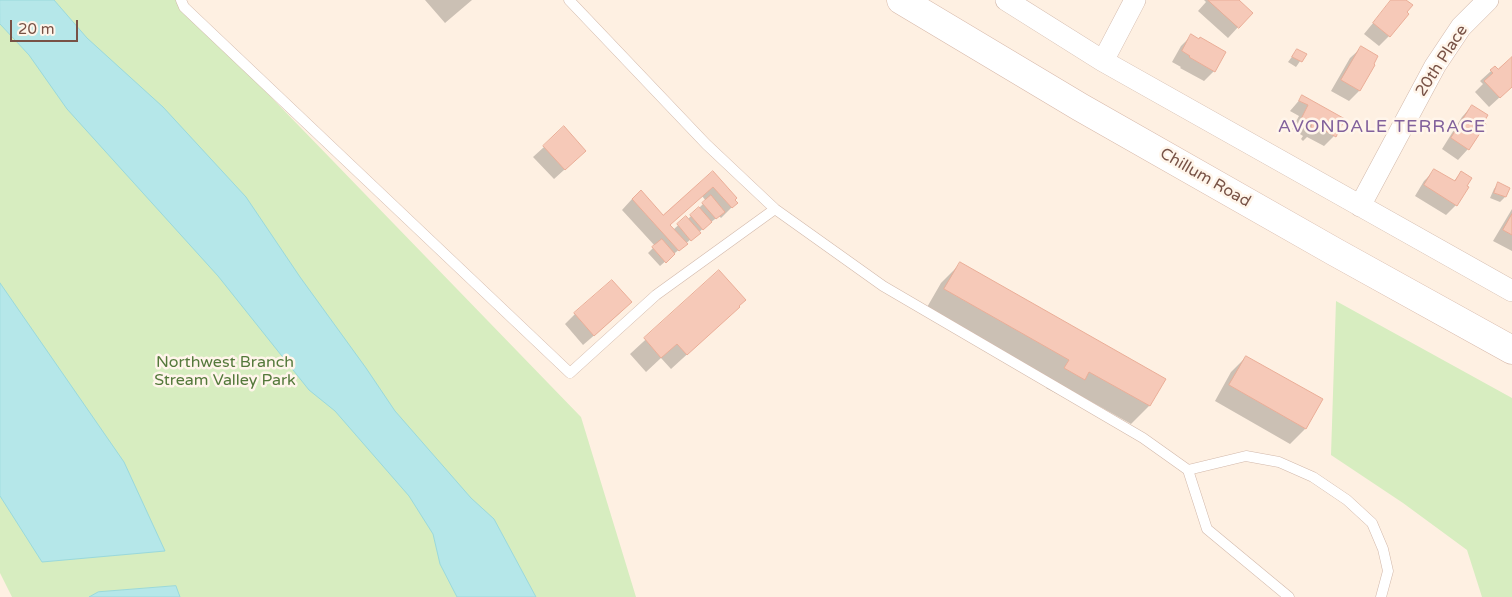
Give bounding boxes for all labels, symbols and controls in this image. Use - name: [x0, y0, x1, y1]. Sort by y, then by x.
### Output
- scale bar: [12, 10, 80, 42]
- text: 20 m: [18, 20, 55, 38]
- street label: 20th Place: [1412, 22, 1472, 100]
- district label: AVONDALE TERRACE: [1276, 116, 1488, 138]
- street label: Chillum Road: [1156, 144, 1254, 212]
- park label: Northwest Branch Stream Valley Park: [154, 353, 296, 391]

